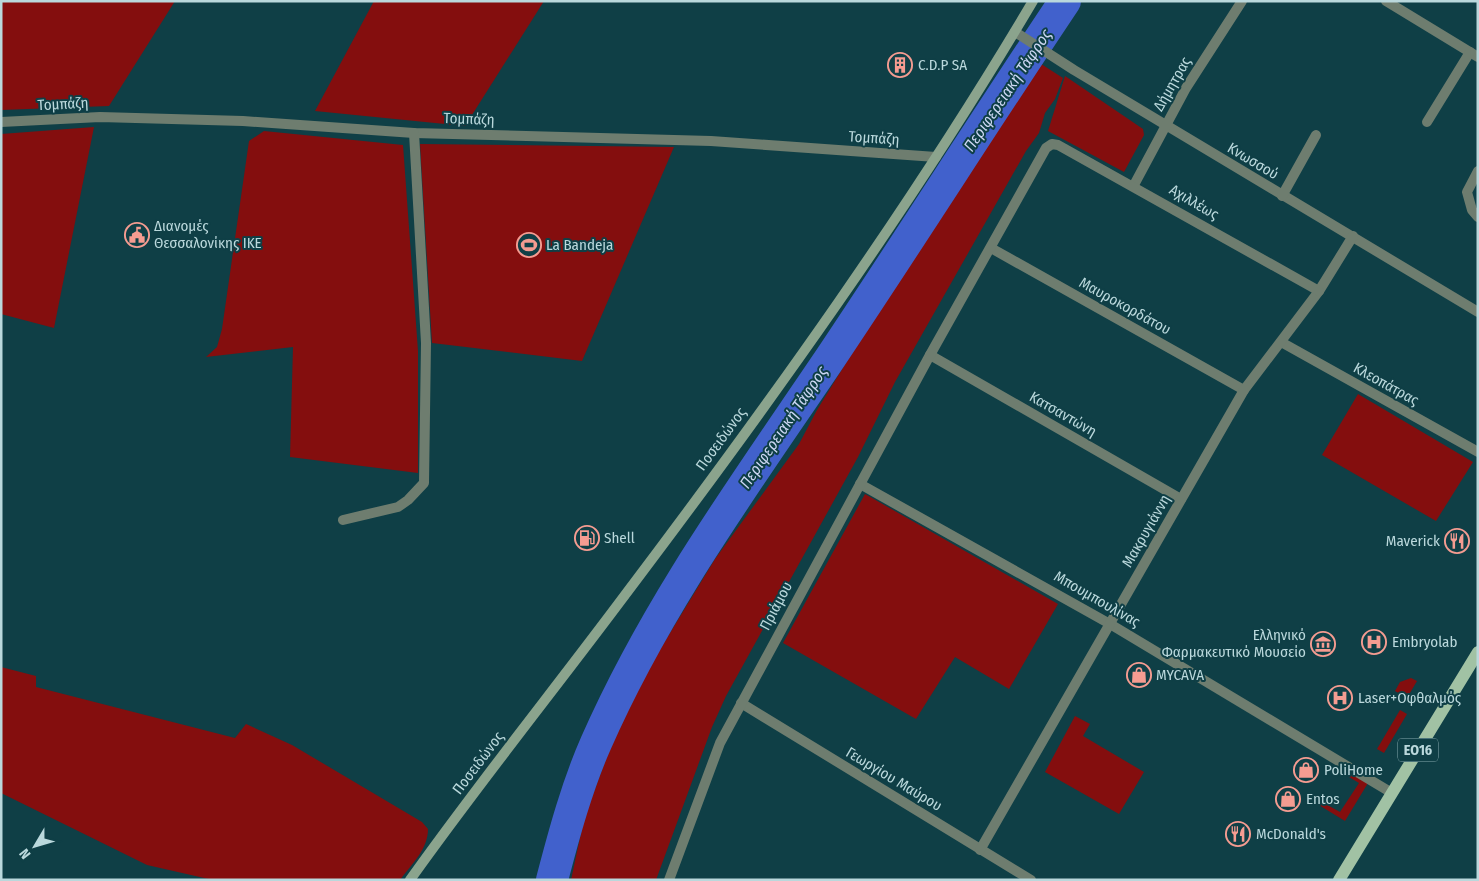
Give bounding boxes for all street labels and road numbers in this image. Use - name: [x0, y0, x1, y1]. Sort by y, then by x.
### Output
- street label: Δήμητρας: [1149, 53, 1195, 114]
- street label: Τομπάζη: [37, 94, 89, 114]
- street label: Τομπάζη: [443, 109, 495, 129]
- street label: Τομπάζη: [848, 127, 900, 149]
- street label: Κνωσσού: [1224, 139, 1282, 183]
- street label: Αχιλλέως: [1166, 181, 1222, 224]
- street label: Μαυροκορδάτου: [1076, 273, 1174, 339]
- street label: Κλεοπάτρας: [1350, 359, 1422, 410]
- street label: Κατσαντώνη: [1026, 388, 1100, 440]
- street label: Ποσειδώνος: [692, 403, 750, 474]
- street label: Μακρυγιάννη: [1118, 492, 1174, 570]
- street label: Μπουμπουλίνας: [1051, 567, 1144, 631]
- street label: Πριάμου: [756, 579, 796, 633]
- street label: Ποσειδώνος: [449, 728, 508, 798]
- road number: ΕΟ16: [1398, 738, 1438, 762]
- street label: Γεωργίου Μαύρου: [843, 743, 945, 815]

